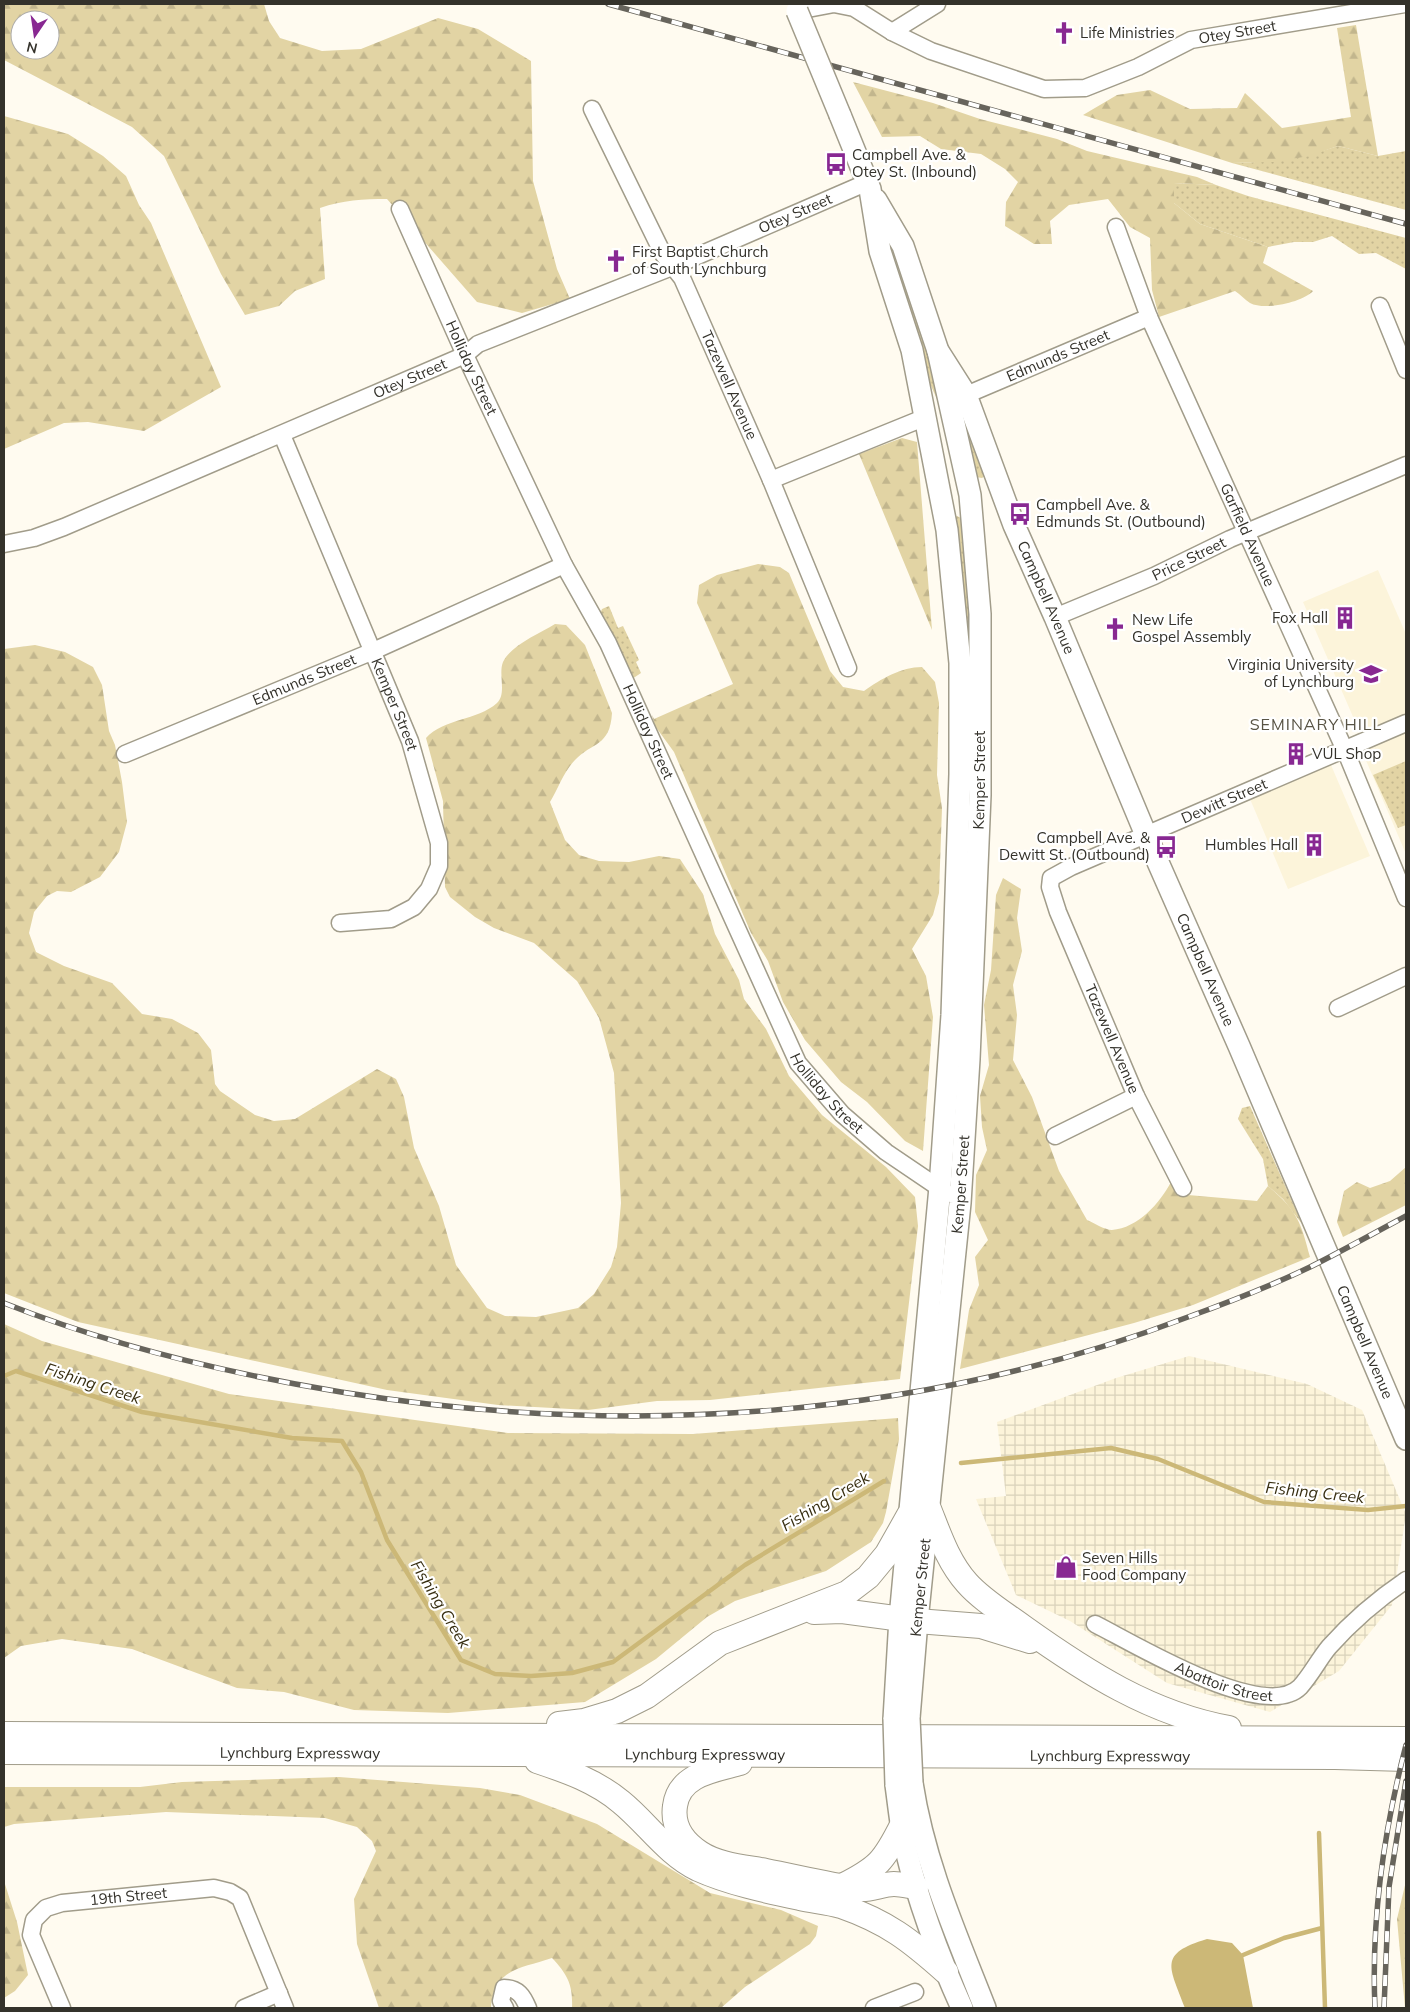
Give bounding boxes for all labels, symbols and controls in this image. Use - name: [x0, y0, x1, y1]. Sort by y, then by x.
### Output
- north arrow: [10, 10, 60, 60]
- street label: Otey Street: [1197, 16, 1277, 48]
- church icon: Life Ministries: [1051, 20, 1077, 46]
- place label: Life Ministries: [1080, 23, 1175, 42]
- text: N: [25, 38, 39, 58]
- place label: Campbell Ave. & Otey St. (Inbound): [852, 145, 977, 181]
- bus stop icon: Campbell Ave. & Otey St. (Inbound): [823, 151, 849, 177]
- street label: Otey Street: [755, 189, 835, 237]
- place label: First Baptist Church of South Lynchburg: [632, 242, 769, 278]
- church icon: First Baptist Church of South Lynchburg: [603, 248, 629, 274]
- street label: Holliday Street: [442, 317, 502, 418]
- street label: Edmunds Street: [1003, 325, 1112, 386]
- street label: Tazewell Avenue: [697, 327, 762, 442]
- street label: Otey Street: [370, 354, 449, 402]
- street label: Garfield Avenue: [1216, 480, 1280, 589]
- place label: Campbell Ave. & Edmunds St. (Outbound): [1036, 495, 1206, 531]
- bus stop icon: Campbell Ave. & Edmunds St. (Outbound): [1007, 501, 1033, 527]
- street label: Price Street: [1149, 533, 1229, 585]
- street label: Campbell Avenue: [1013, 538, 1079, 657]
- building icon: Fox Hall: [1332, 605, 1358, 631]
- place label: Fox Hall: [1272, 608, 1328, 627]
- place label: New Life Gospel Assembly: [1132, 610, 1251, 646]
- church icon: New Life Gospel Assembly: [1102, 616, 1128, 642]
- street label: Edmunds Street: [249, 649, 359, 709]
- street label: Kemper Street: [367, 655, 422, 753]
- place label: Virginia University of Lynchburg: [1228, 655, 1354, 691]
- school or university icon: Virginia University of Lynchburg: [1358, 661, 1384, 687]
- street label: Holliday Street: [619, 681, 678, 782]
- district label: SEMINARY HILL: [1250, 714, 1382, 734]
- street label: Kemper Street: [969, 731, 989, 830]
- building icon: VUL Shop: [1283, 741, 1309, 767]
- place label: VUL Shop: [1312, 744, 1381, 763]
- street label: Dewitt Street: [1178, 774, 1270, 828]
- place label: Campbell Ave. & Dewitt St. (Outbound): [999, 828, 1151, 864]
- building icon: Humbles Hall: [1301, 832, 1327, 858]
- bus stop icon: Campbell Ave. & Dewitt St. (Outbound): [1153, 834, 1179, 860]
- place label: Humbles Hall: [1205, 835, 1298, 854]
- street label: Campbell Avenue: [1173, 910, 1239, 1029]
- street label: Tazewell Avenue: [1081, 981, 1144, 1096]
- street label: Holliday Street: [786, 1050, 868, 1137]
- street label: Kemper Street: [947, 1135, 973, 1235]
- street label: Campbell Avenue: [1333, 1282, 1398, 1402]
- water label: Fishing Creek: [43, 1358, 144, 1408]
- water label: Fishing Creek: [777, 1466, 873, 1535]
- water label: Fishing Creek: [1265, 1477, 1366, 1507]
- street label: Kemper Street: [906, 1537, 934, 1637]
- place label: Seven Hills Food Company: [1082, 1548, 1186, 1584]
- shop icon: Seven Hills Food Company: [1053, 1554, 1079, 1580]
- water label: Fishing Creek: [407, 1556, 476, 1652]
- street label: Abattoir Street: [1172, 1657, 1273, 1705]
- street label: Lynchburg Expressway: [220, 1743, 380, 1762]
- street label: Lynchburg Expressway: [625, 1744, 785, 1764]
- street label: Lynchburg Expressway: [1030, 1746, 1190, 1765]
- street label: 19th Street: [89, 1883, 168, 1909]

